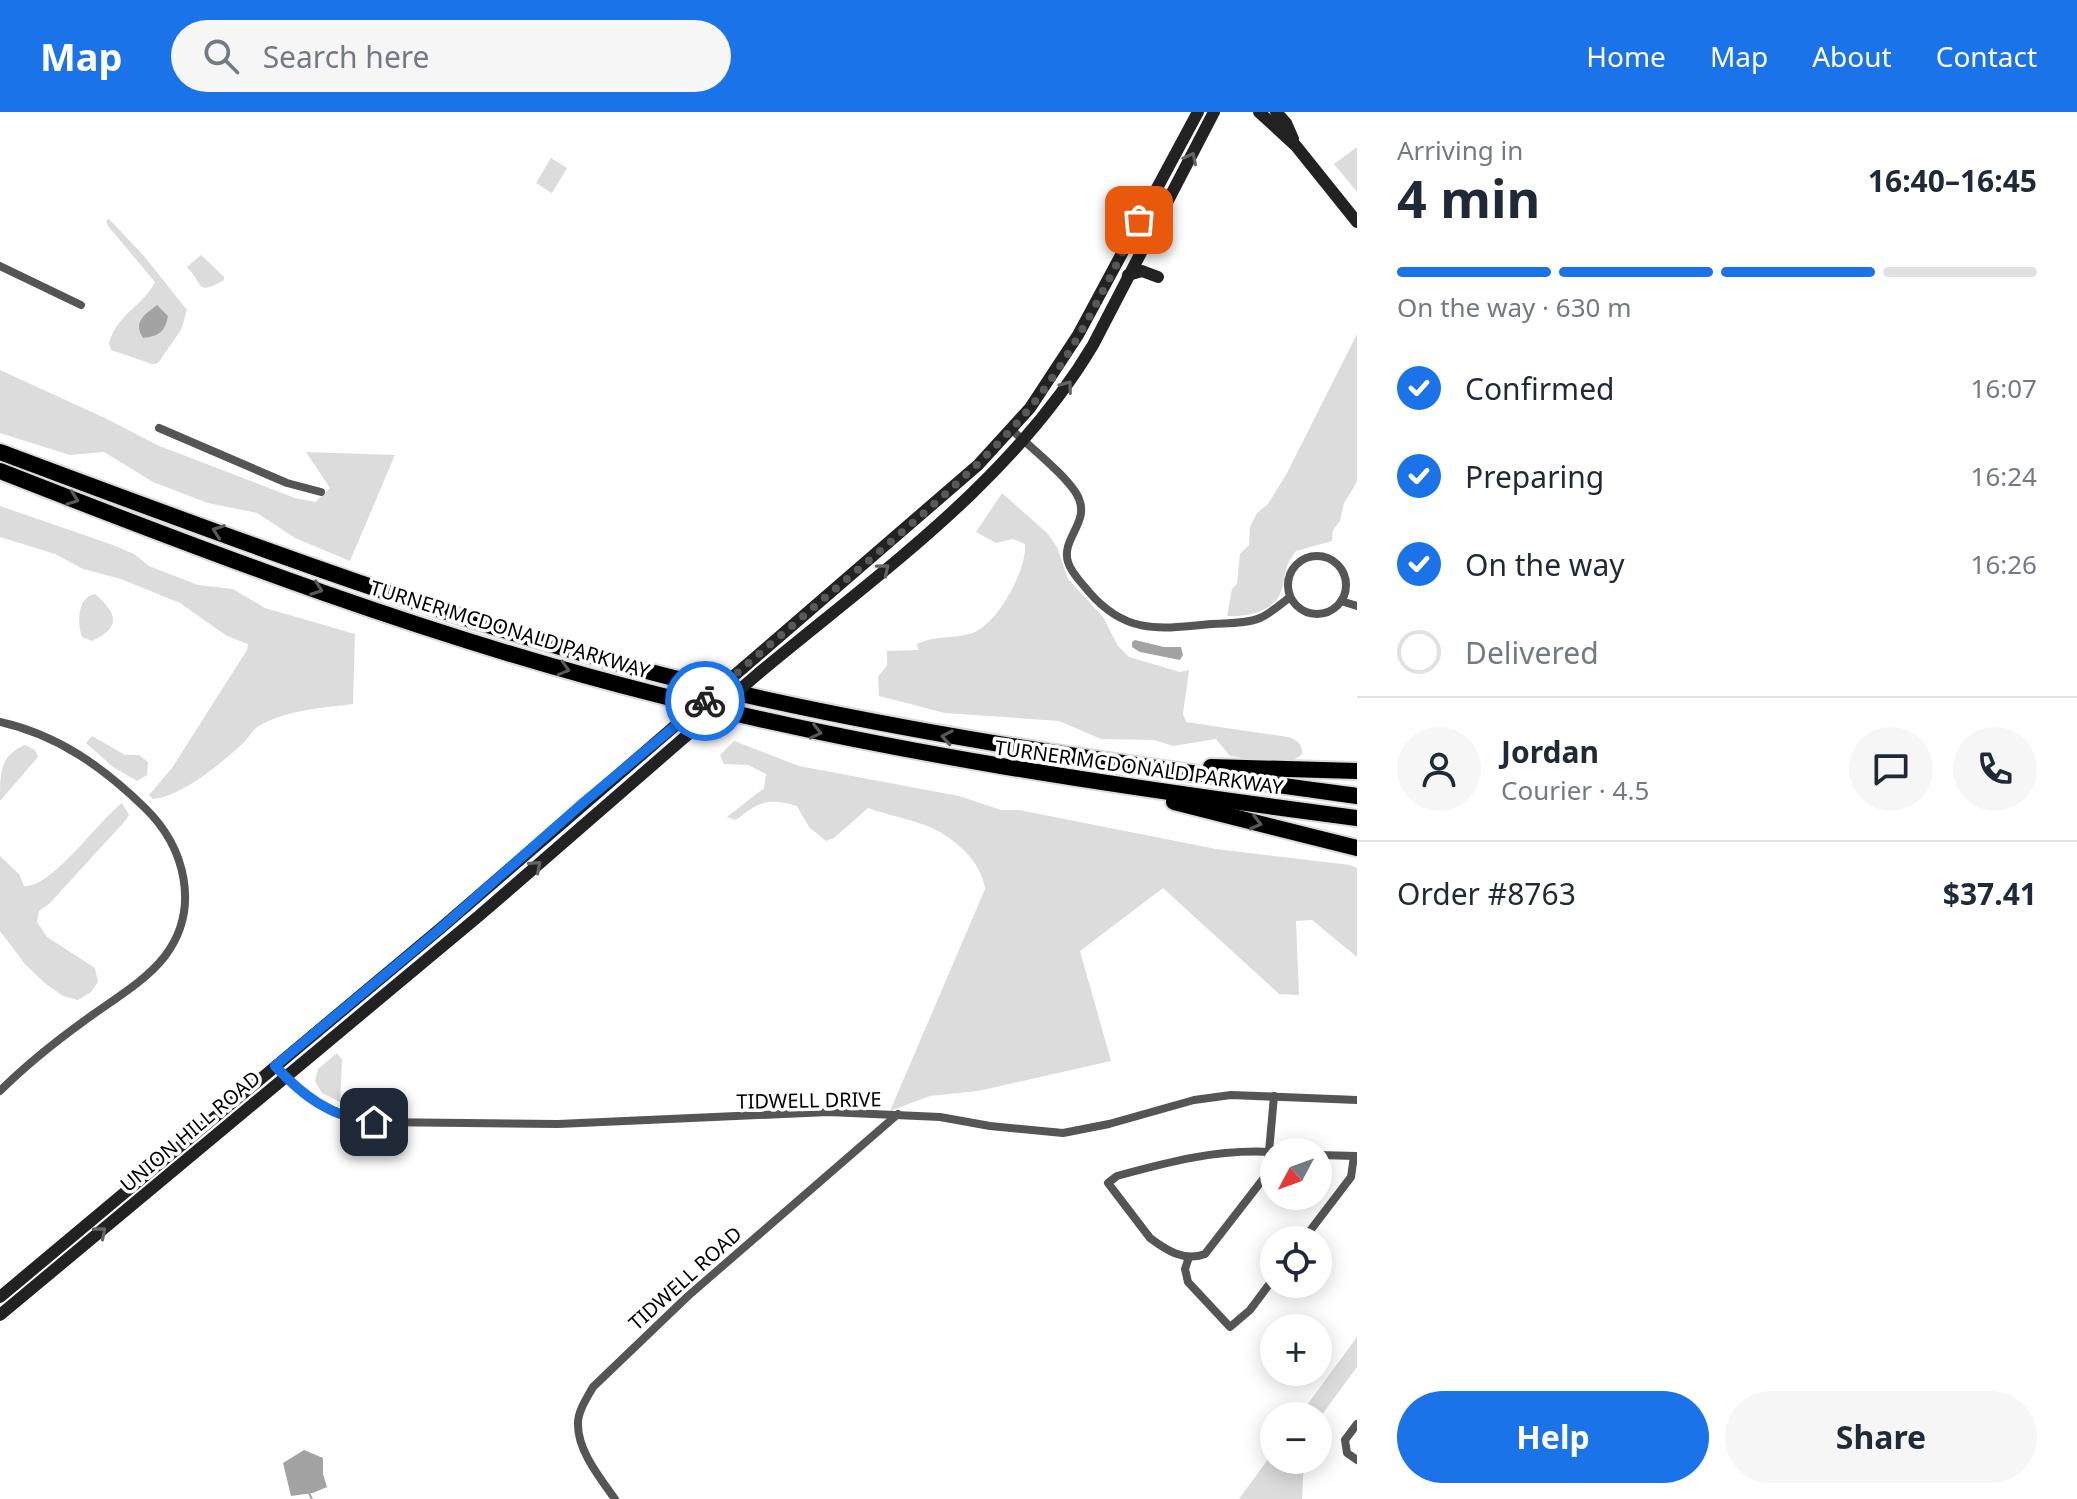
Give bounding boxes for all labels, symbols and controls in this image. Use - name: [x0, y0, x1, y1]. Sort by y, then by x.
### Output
- search box: [171, 20, 731, 92]
- text: Map: [40, 30, 123, 82]
- icon: search: [199, 34, 243, 78]
- text: Search here: [263, 36, 430, 77]
- text: Home: [1586, 37, 1666, 75]
- text: Map: [1710, 37, 1768, 75]
- text: About: [1812, 37, 1892, 75]
- text: Contact: [1936, 37, 2037, 75]
- text: Arriving in: [1397, 132, 1523, 168]
- one-way arrow: [1181, 152, 1197, 167]
- text: 16:40–16:45: [1868, 160, 2037, 201]
- text: 4 min: [1397, 162, 1540, 233]
- pin: [1105, 186, 1173, 254]
- icon: bag: [1117, 198, 1161, 242]
- text: On the way · 630 m: [1397, 289, 1631, 325]
- icon: check: [1397, 366, 1441, 410]
- text: Confirmed: [1465, 368, 1615, 409]
- text: 16:07: [1971, 370, 2037, 406]
- one-way arrow: [1057, 381, 1072, 395]
- icon: check: [1397, 454, 1441, 498]
- text: Preparing: [1465, 456, 1604, 497]
- text: 16:24: [1971, 458, 2037, 494]
- one-way arrow: [65, 489, 79, 506]
- one-way arrow: [211, 525, 225, 541]
- icon: check: [1397, 542, 1441, 586]
- text: On the way: [1465, 544, 1625, 585]
- text: 16:26: [1971, 546, 2037, 582]
- one-way arrow: [874, 564, 889, 579]
- street label: TURNER MCDONALD PARKWAY: [367, 574, 654, 685]
- one-way arrow: [309, 579, 323, 596]
- text: Delivered: [1465, 632, 1599, 673]
- one-way arrow: [557, 660, 571, 676]
- courier: [665, 661, 745, 741]
- icon: bike: [683, 679, 727, 723]
- one-way arrow: [809, 723, 823, 740]
- button: person: [1397, 727, 1481, 811]
- button: chat: [1849, 727, 1933, 811]
- button: phone: [1953, 727, 2037, 811]
- one-way arrow: [940, 729, 954, 746]
- text: Jordan: [1501, 731, 1599, 772]
- street label: TURNER MCDONALD PARKWAY: [993, 733, 1286, 801]
- text: Courier · 4.5: [1501, 772, 1649, 808]
- one-way arrow: [1249, 814, 1263, 831]
- one-way arrow: [527, 861, 541, 876]
- text: Order #8763: [1397, 873, 1576, 914]
- text: $37.41: [1943, 873, 2037, 914]
- street label: UNION HILL ROAD: [114, 1064, 266, 1198]
- street label: TIDWELL DRIVE: [736, 1085, 882, 1115]
- pin: [340, 1088, 408, 1156]
- icon: home: [352, 1100, 396, 1144]
- north arrow: [1260, 1138, 1332, 1210]
- map controls: [1260, 1138, 1332, 1474]
- street label: TIDWELL ROAD: [623, 1220, 747, 1336]
- button: locate: [1260, 1226, 1332, 1298]
- one-way arrow: [92, 1227, 106, 1242]
- button: +: [1260, 1314, 1332, 1386]
- button: Help: [1397, 1391, 1709, 1483]
- button: Share: [1725, 1391, 2037, 1483]
- button: −: [1260, 1402, 1332, 1474]

